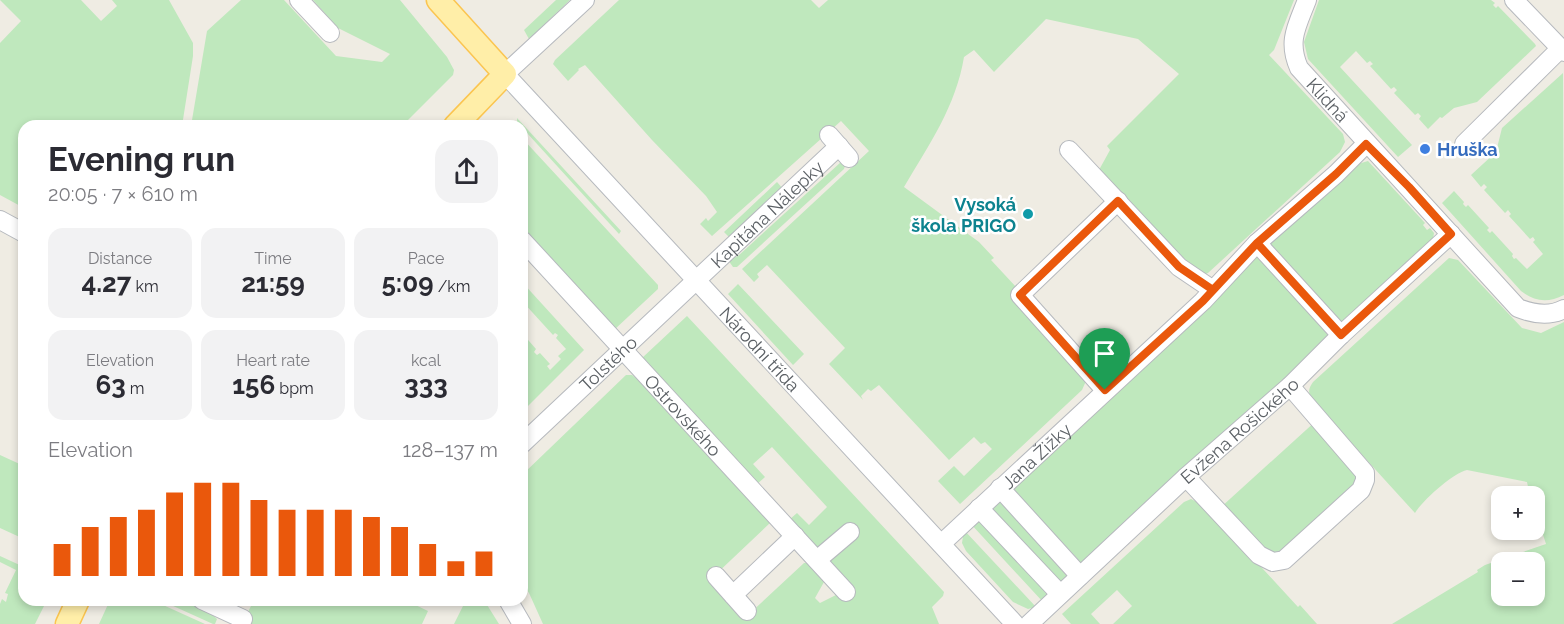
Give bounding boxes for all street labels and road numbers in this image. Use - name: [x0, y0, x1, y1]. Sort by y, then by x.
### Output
- street label: Klidná: [1303, 73, 1353, 126]
- street label: Kapitána Nálepky: [706, 156, 828, 272]
- street label: Národní třída: [716, 302, 804, 396]
- street label: Tolstého: [575, 331, 641, 395]
- street label: Ostrovského: [640, 370, 726, 461]
- street label: Evžena Rošického: [1176, 373, 1303, 488]
- street label: Jana Žižky: [997, 418, 1075, 493]

